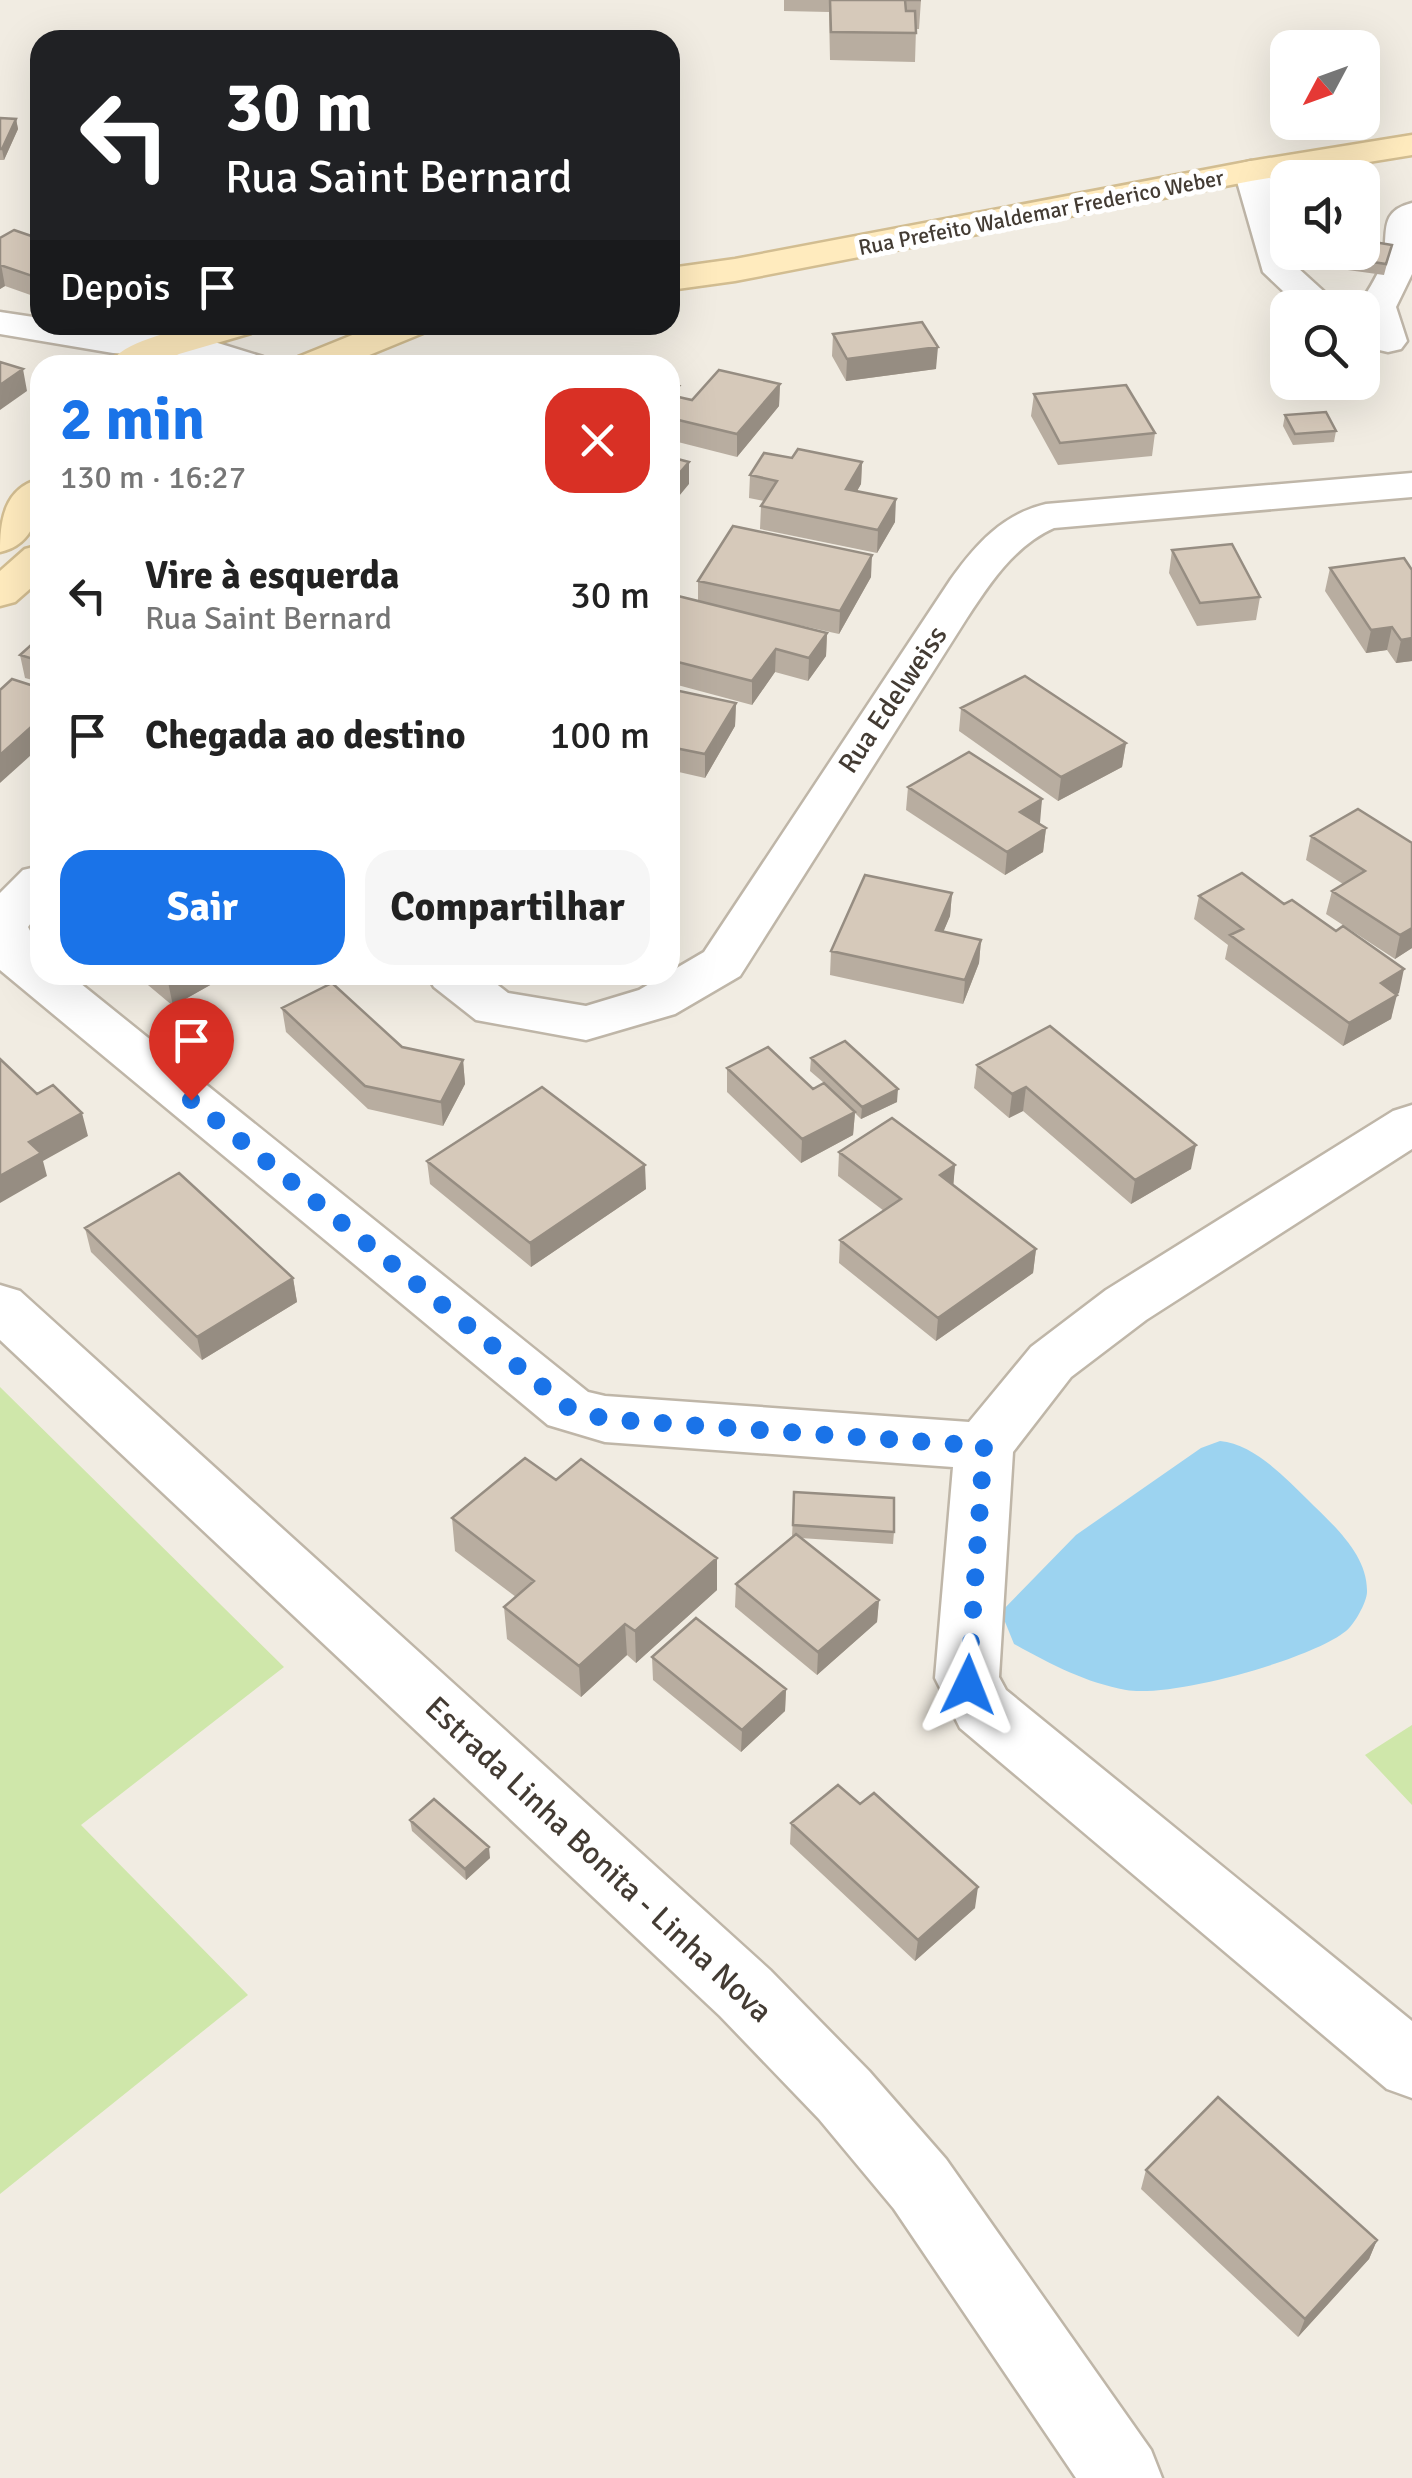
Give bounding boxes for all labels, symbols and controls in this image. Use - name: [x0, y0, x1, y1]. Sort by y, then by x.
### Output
- north arrow: [1270, 30, 1380, 140]
- map controls: [1270, 30, 1380, 400]
- text: 30 m: [225, 64, 373, 150]
- icon: left: [60, 70, 190, 200]
- text: Rua Saint Bernard: [225, 150, 572, 205]
- button: sound: [1270, 160, 1380, 270]
- street label: Rua Prefeito Waldemar Frederico Weber: [856, 164, 1226, 261]
- icon: arrive: [190, 260, 245, 315]
- text: Depois: [60, 264, 170, 311]
- button: search: [1270, 290, 1380, 400]
- text: 2 min: [60, 383, 205, 457]
- button: close: [545, 388, 650, 493]
- text: 130 m · 16:27: [60, 458, 246, 497]
- text: Vire à esquerda: [145, 552, 399, 599]
- icon: left: [60, 568, 115, 623]
- text: 30 m: [570, 572, 650, 619]
- text: Rua Saint Bernard: [145, 599, 392, 638]
- street label: Rua Edelweiss: [831, 619, 955, 780]
- icon: arrive: [60, 708, 115, 763]
- text: Chegada ao destino: [145, 712, 466, 759]
- text: 100 m: [550, 712, 650, 759]
- button: Sair: [60, 850, 345, 965]
- button: Compartilhar: [365, 850, 650, 965]
- pin: [149, 998, 234, 1101]
- icon: arrive: [164, 1013, 219, 1068]
- position arrow: [916, 1633, 1020, 1737]
- street label: Estrada Linha Bonita - Linha Nova: [417, 1688, 780, 2031]

